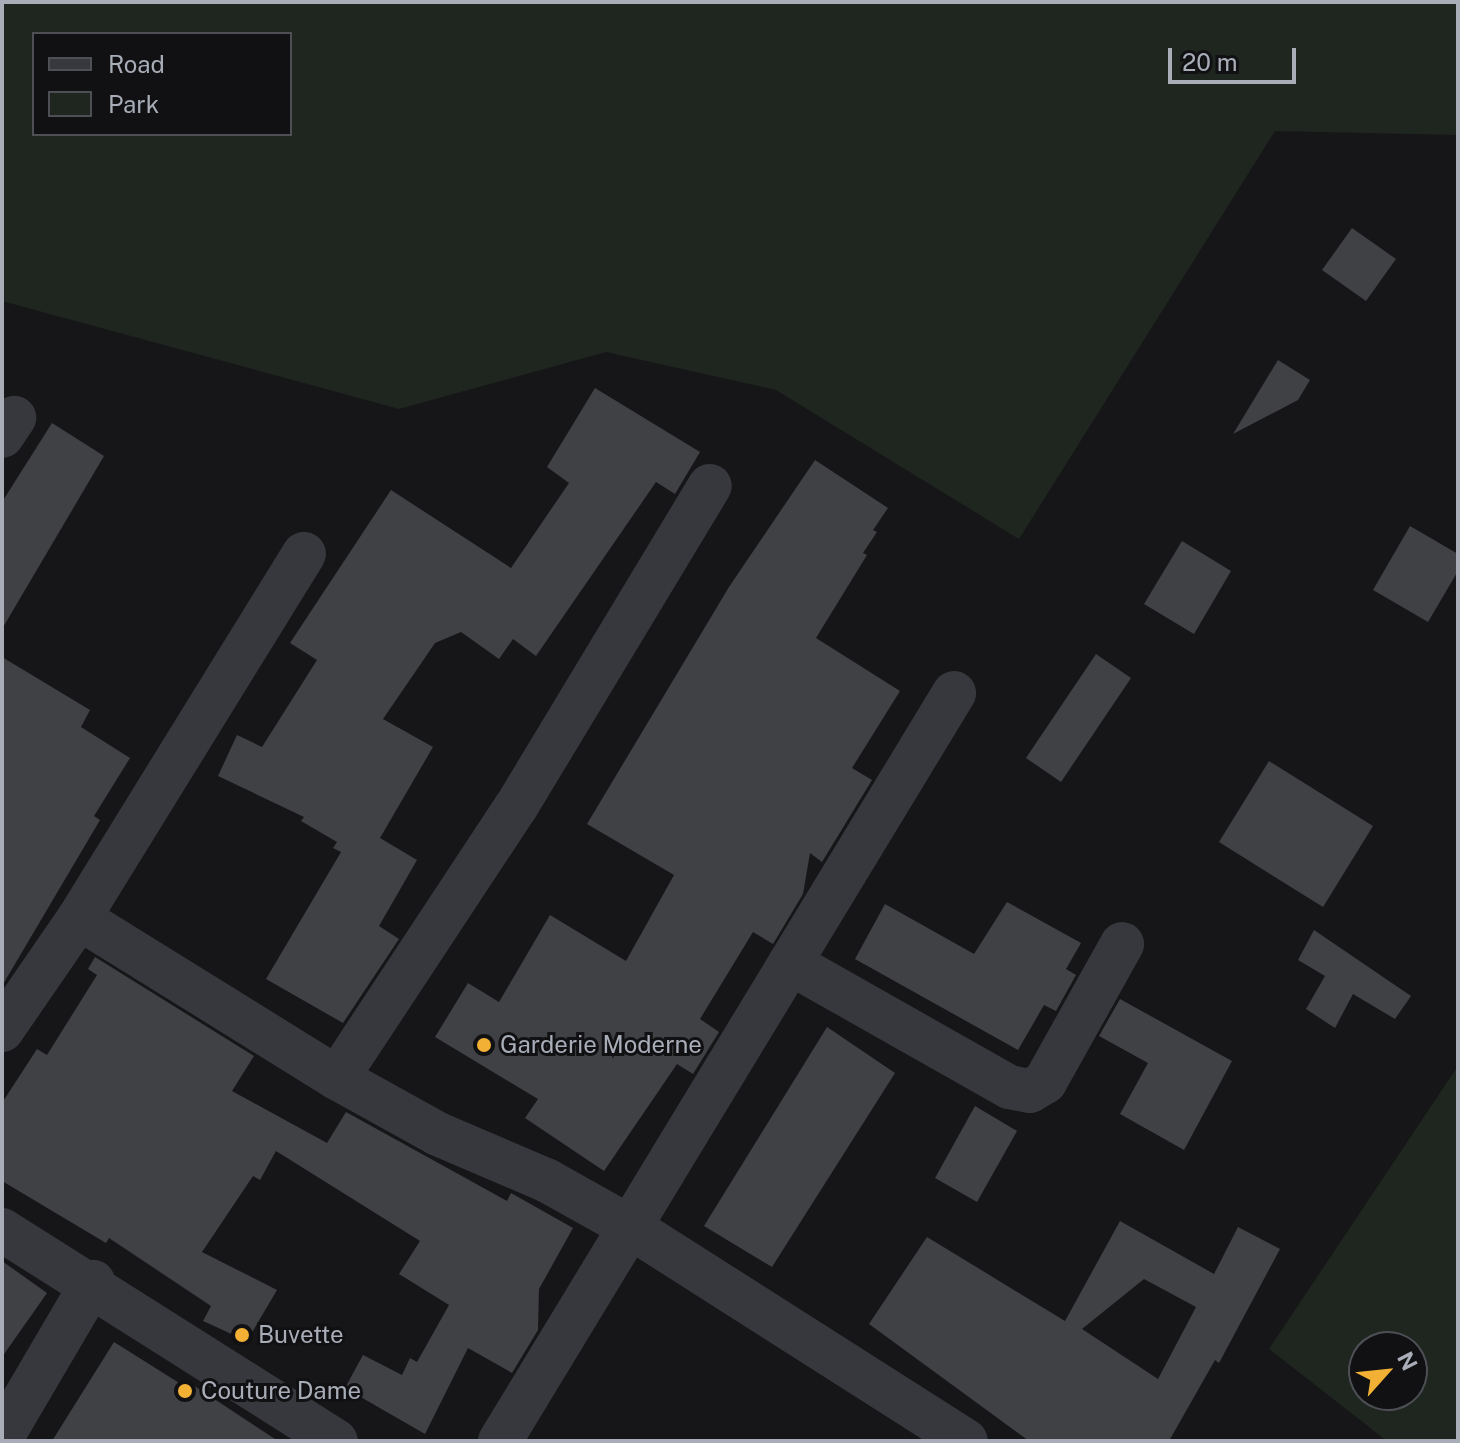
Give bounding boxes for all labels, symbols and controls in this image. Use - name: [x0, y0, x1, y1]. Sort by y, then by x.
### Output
- legend: [32, 32, 292, 136]
- scale bar: [1172, 32, 1300, 82]
- text: 20 m: [1182, 48, 1238, 76]
- text: Road: [108, 50, 165, 78]
- text: Park: [108, 90, 159, 118]
- place label: Garderie Moderne: [500, 1031, 702, 1059]
- marker: Garderie Moderne: [475, 1036, 493, 1054]
- place label: Buvette: [258, 1321, 344, 1349]
- marker: Buvette: [233, 1326, 251, 1344]
- north arrow: [1348, 1331, 1428, 1411]
- text: N: [1392, 1347, 1423, 1375]
- place label: Couture Dame: [201, 1377, 361, 1405]
- marker: Couture Dame: [176, 1382, 194, 1400]

